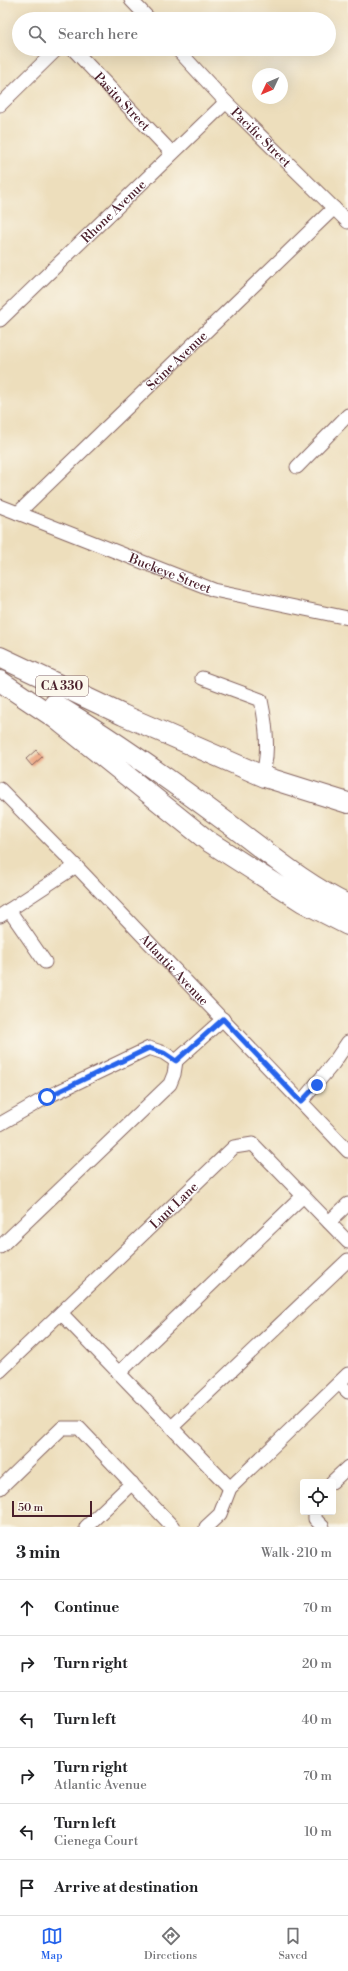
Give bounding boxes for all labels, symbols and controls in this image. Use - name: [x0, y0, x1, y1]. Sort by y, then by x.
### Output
- search box: [12, 12, 336, 56]
- icon: search: [26, 23, 48, 45]
- text: Search here: [58, 25, 138, 44]
- north arrow: [252, 68, 288, 104]
- street label: Pasito Street: [90, 69, 154, 135]
- street label: Pacific Street: [227, 104, 295, 171]
- street label: Rhone Avenue: [78, 177, 150, 247]
- street label: Seine Avenue: [143, 328, 211, 394]
- street label: Buckeye Street: [126, 550, 214, 597]
- road number: CA 330: [36, 676, 88, 696]
- street label: Atlantic Avenue: [135, 930, 212, 1009]
- route end: [308, 1076, 326, 1094]
- route start: [38, 1088, 56, 1106]
- street label: Lunt Lane: [147, 1179, 202, 1232]
- map controls: [300, 1479, 336, 1515]
- button: locate: [300, 1479, 336, 1515]
- scale bar: [12, 1499, 92, 1518]
- text: 50 m: [18, 1501, 43, 1515]
- text: 3 min: [16, 1542, 60, 1564]
- text: Walk · 210 m: [261, 1545, 332, 1561]
- icon: ahead: [16, 1597, 38, 1619]
- text: Continue: [54, 1598, 119, 1617]
- text: 70 m: [303, 1600, 332, 1616]
- icon: right: [16, 1653, 38, 1675]
- text: Turn right: [54, 1654, 128, 1673]
- text: 20 m: [302, 1656, 332, 1672]
- icon: left: [16, 1709, 38, 1731]
- text: Turn left: [54, 1710, 116, 1729]
- text: 40 m: [302, 1712, 332, 1728]
- text: Turn right: [54, 1758, 128, 1777]
- icon: right: [16, 1765, 38, 1787]
- text: 70 m: [303, 1768, 332, 1784]
- text: Atlantic Avenue: [54, 1777, 147, 1793]
- text: Turn left: [54, 1814, 116, 1833]
- icon: left: [16, 1821, 38, 1843]
- text: 10 m: [304, 1824, 332, 1840]
- text: Cienega Court: [54, 1833, 138, 1849]
- icon: arrive: [16, 1877, 38, 1899]
- text: Arrive at destination: [54, 1878, 198, 1897]
- tab: Map: [41, 1925, 63, 1963]
- tab: Directions: [144, 1925, 197, 1963]
- tab: Saved: [278, 1925, 307, 1963]

